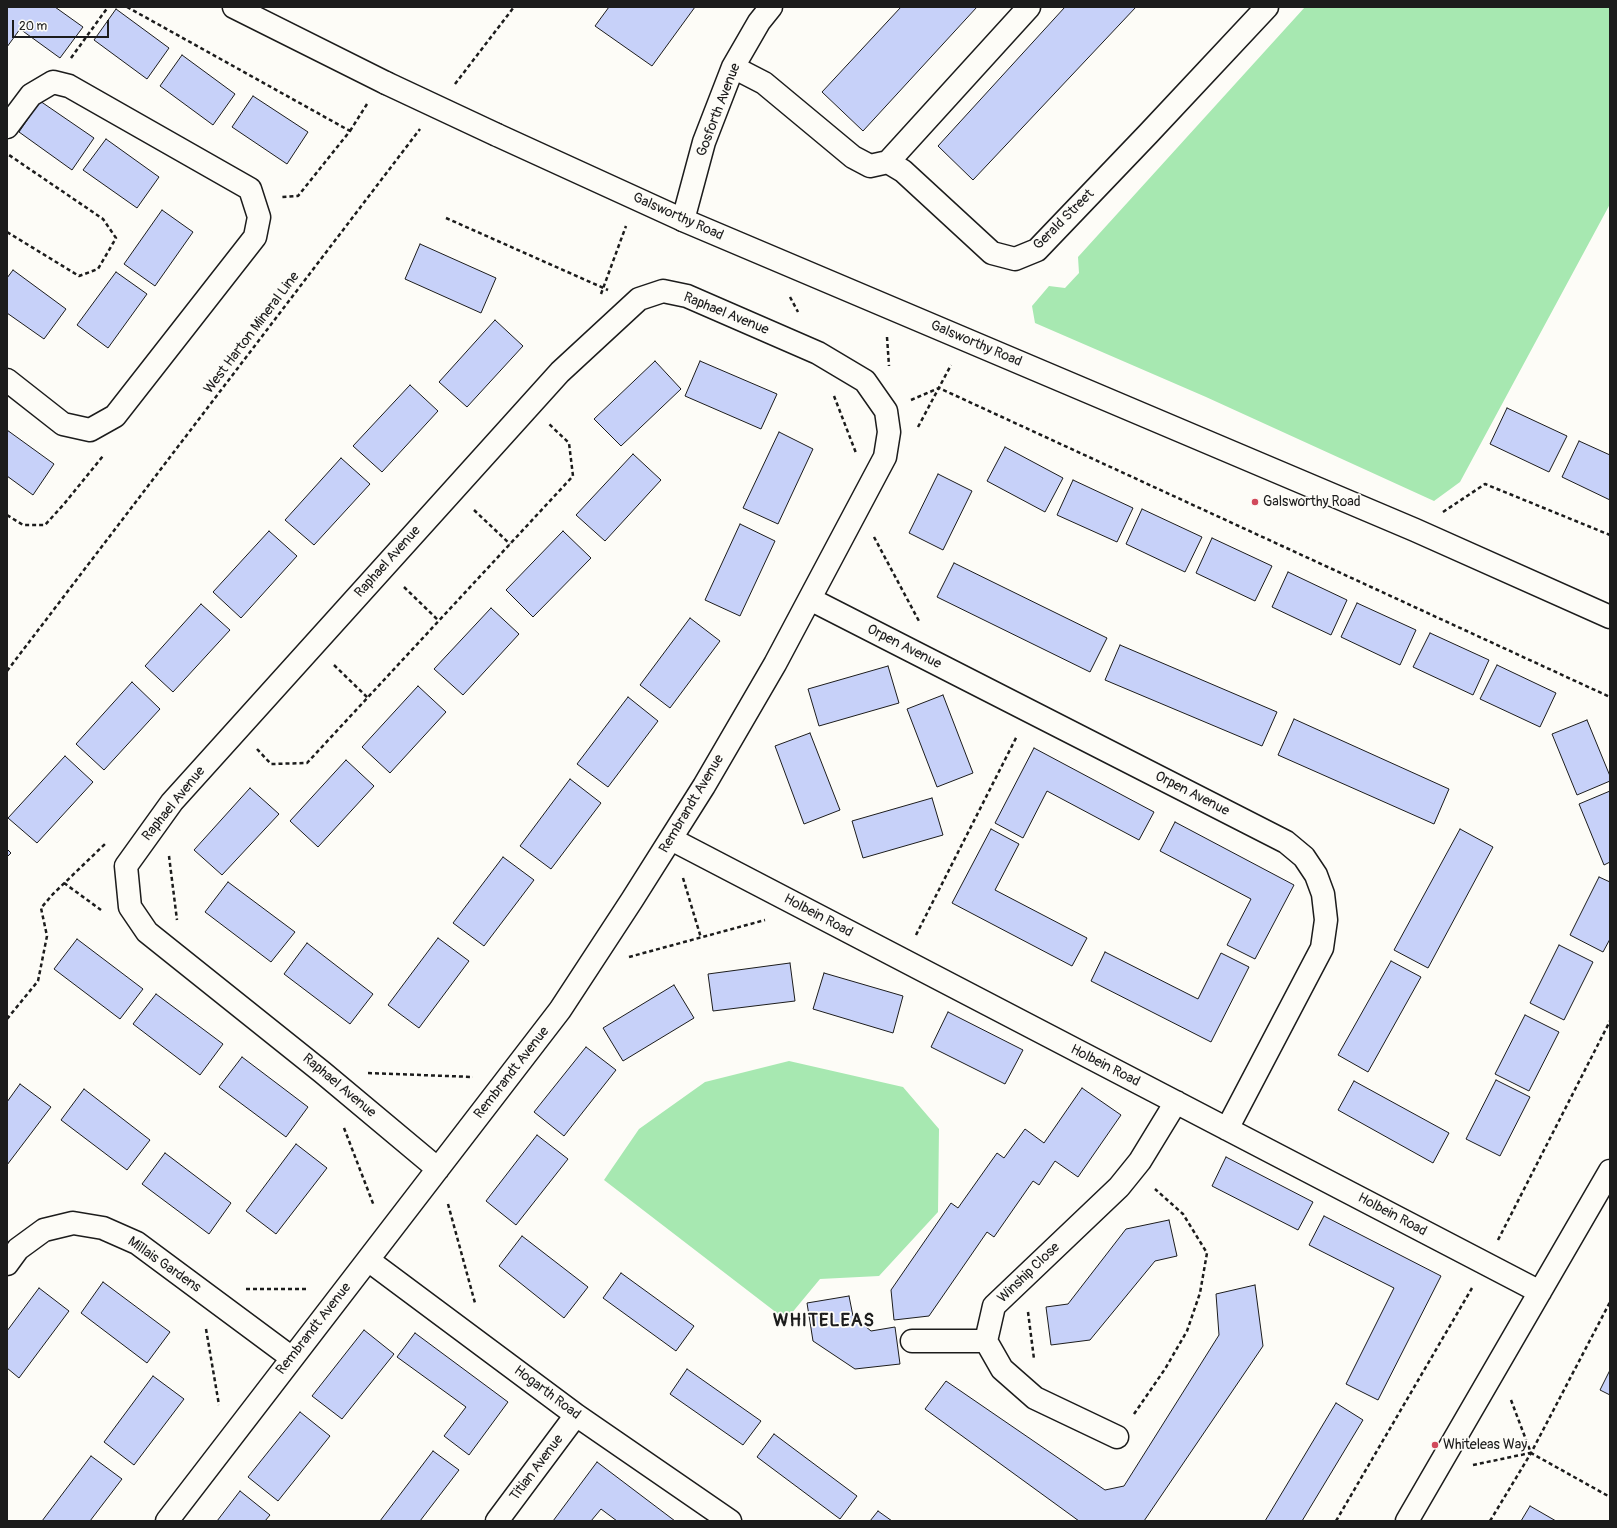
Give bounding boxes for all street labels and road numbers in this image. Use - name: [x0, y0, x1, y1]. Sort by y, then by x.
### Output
- street label: Gosforth Avenue: [693, 61, 745, 159]
- street label: Gerald Street: [1030, 186, 1098, 254]
- street label: Galsworthy Road: [630, 189, 726, 245]
- street label: West Harton Mineral Line: [201, 269, 303, 397]
- street label: Raphael Avenue: [681, 289, 771, 339]
- street label: Galsworthy Road: [928, 317, 1024, 371]
- street label: Raphael Avenue: [351, 523, 425, 601]
- street label: Orpen Avenue: [864, 621, 944, 673]
- street label: Rembrandt Avenue: [656, 752, 728, 856]
- street label: Raphael Avenue: [139, 764, 209, 844]
- street label: Orpen Avenue: [1152, 768, 1232, 820]
- street label: Holbein Road: [781, 891, 855, 941]
- street label: Rembrandt Avenue: [471, 1024, 553, 1122]
- street label: Holbein Road: [1067, 1041, 1143, 1091]
- street label: Raphael Avenue: [299, 1050, 379, 1122]
- street label: Holbein Road: [1355, 1190, 1429, 1240]
- street label: Millais Gardens: [124, 1234, 204, 1296]
- street label: Winship Close: [994, 1239, 1064, 1307]
- street label: Rembrandt Avenue: [273, 1280, 355, 1378]
- street label: Hogarth Road: [510, 1362, 584, 1424]
- street label: Titian Avenue: [507, 1432, 567, 1504]

